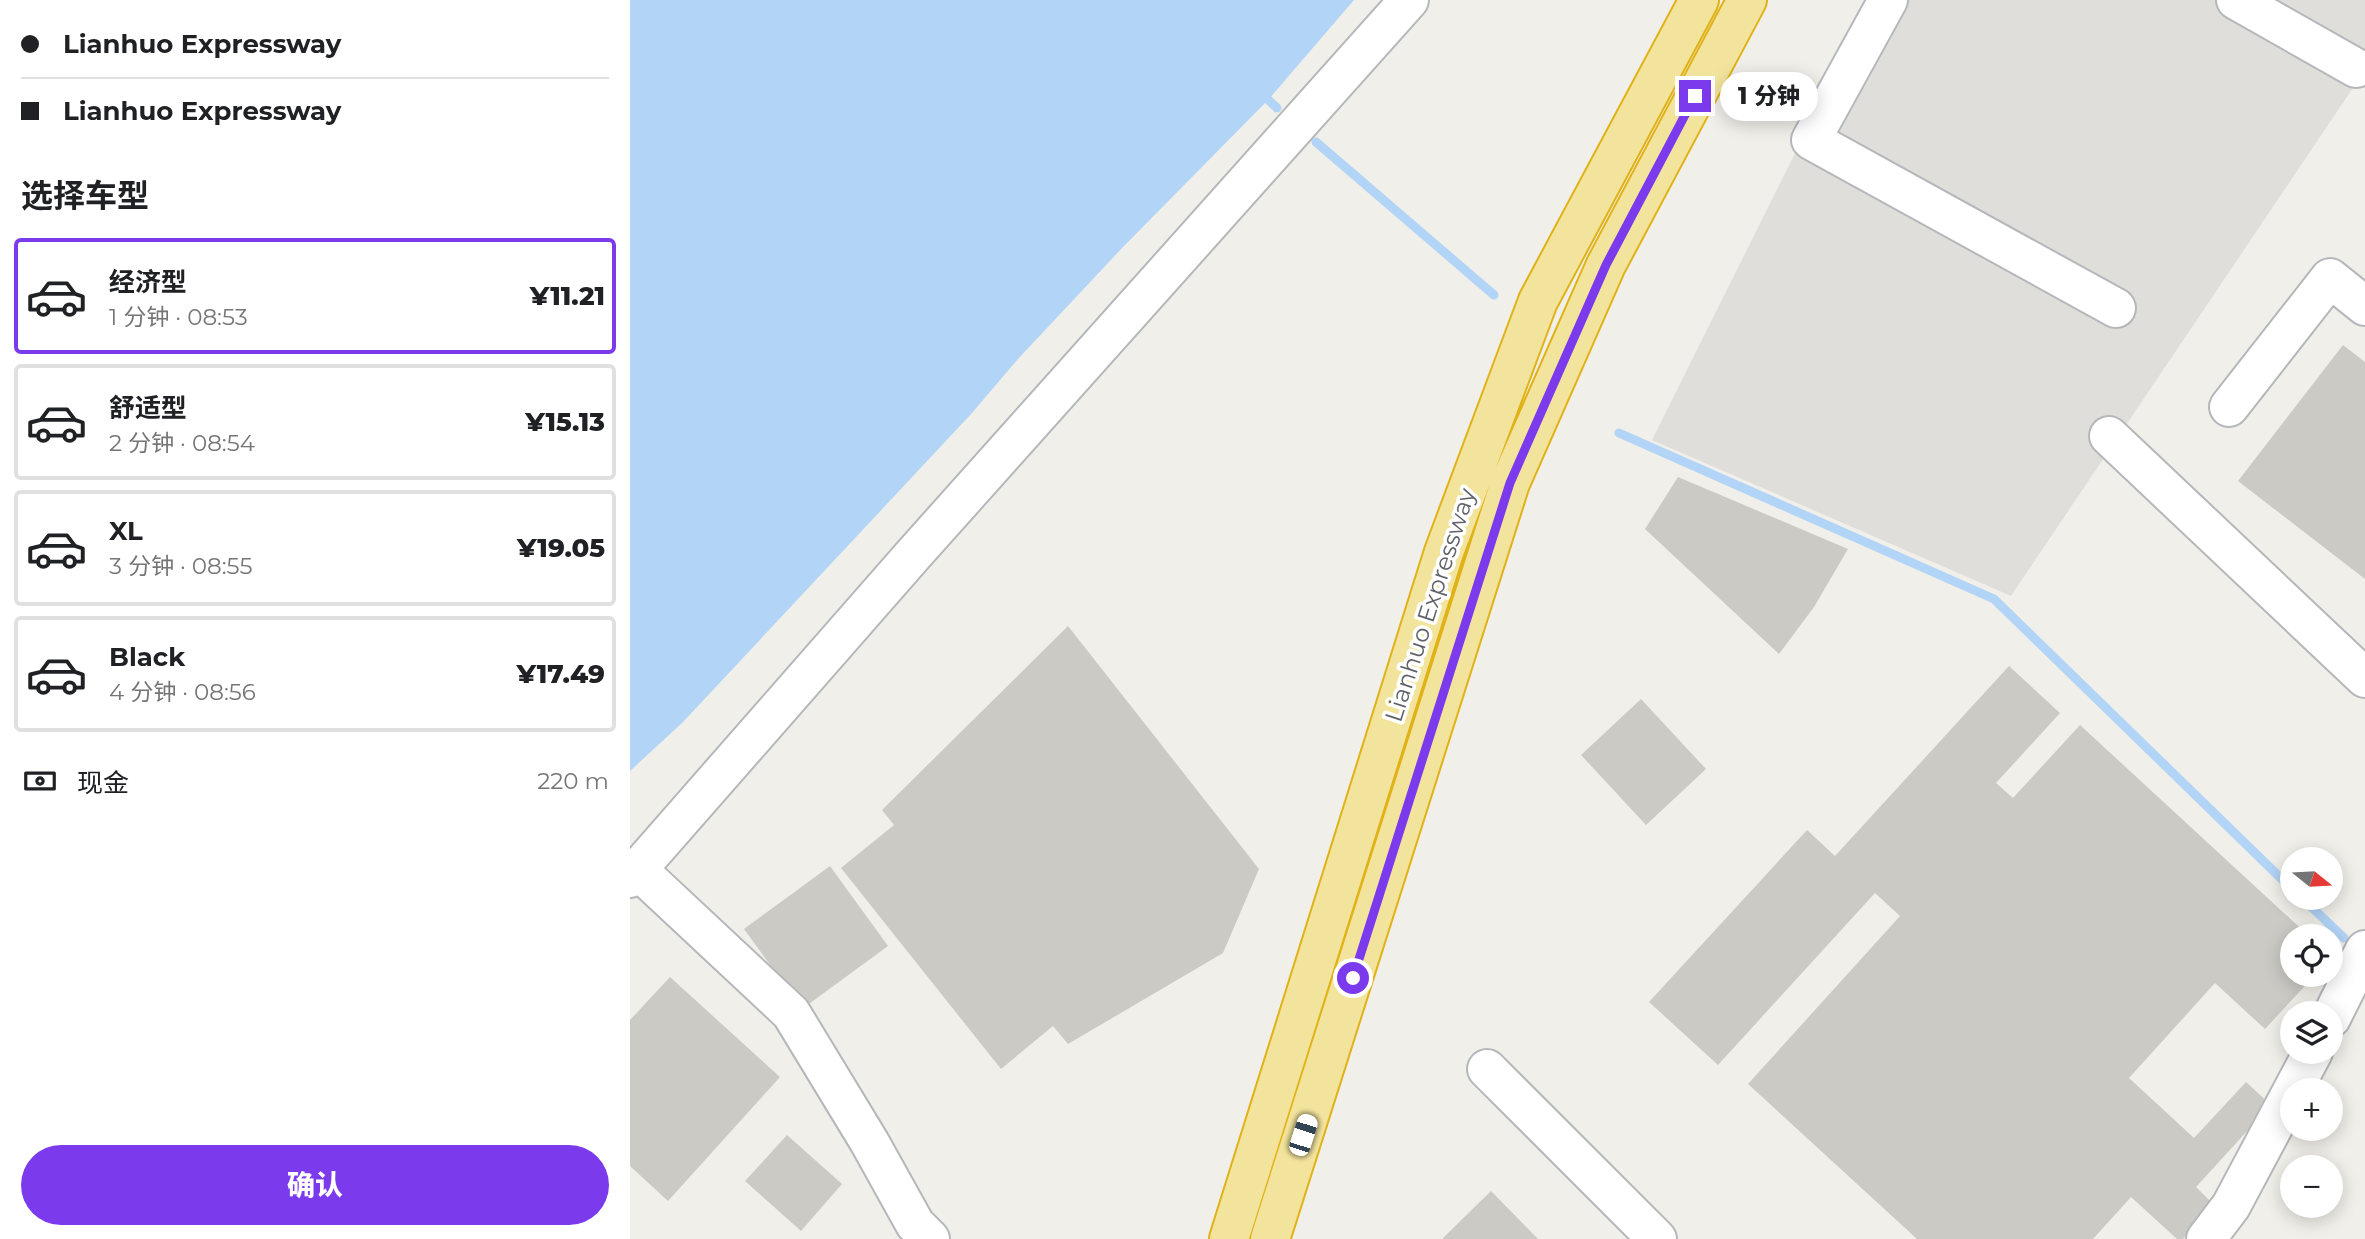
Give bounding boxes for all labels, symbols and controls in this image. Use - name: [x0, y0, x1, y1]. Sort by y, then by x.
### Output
- text: Lianhuo Expressway: [63, 28, 341, 60]
- callout: 1 分钟: [1720, 72, 1818, 120]
- route end: [1679, 80, 1711, 112]
- text: 1 分钟: [1738, 82, 1800, 110]
- text: Lianhuo Expressway: [63, 95, 341, 127]
- text: 选择车型: [21, 176, 149, 215]
- icon: car: [25, 265, 88, 328]
- text: 经济型: [109, 266, 187, 298]
- text: ¥11.21: [530, 280, 605, 312]
- text: 1 分钟 · 08:53: [109, 303, 248, 331]
- icon: car: [25, 391, 88, 454]
- text: 舒适型: [109, 392, 187, 424]
- text: ¥15.13: [525, 406, 605, 438]
- text: 2 分钟 · 08:54: [109, 429, 255, 457]
- street label: Lianhuo Expressway: [1379, 485, 1481, 725]
- text: XL: [109, 515, 143, 547]
- icon: car: [25, 517, 88, 580]
- text: ¥19.05: [517, 532, 605, 564]
- text: 3 分钟 · 08:55: [109, 552, 253, 580]
- text: Black: [109, 641, 185, 673]
- icon: car: [25, 643, 88, 706]
- text: ¥17.49: [516, 658, 605, 690]
- text: 4 分钟 · 08:56: [109, 678, 256, 706]
- icon: cash: [21, 762, 59, 800]
- text: 现金: [77, 767, 129, 799]
- text: 220 m: [537, 767, 609, 795]
- north arrow: [2280, 847, 2343, 910]
- map controls: [2280, 847, 2343, 1218]
- button: locate: [2280, 924, 2343, 987]
- route start: [1337, 962, 1369, 994]
- button: layers: [2280, 1001, 2343, 1064]
- button: +: [2280, 1078, 2343, 1141]
- car: [1287, 1112, 1320, 1158]
- button: 确认: [21, 1145, 609, 1225]
- button: −: [2280, 1155, 2343, 1218]

